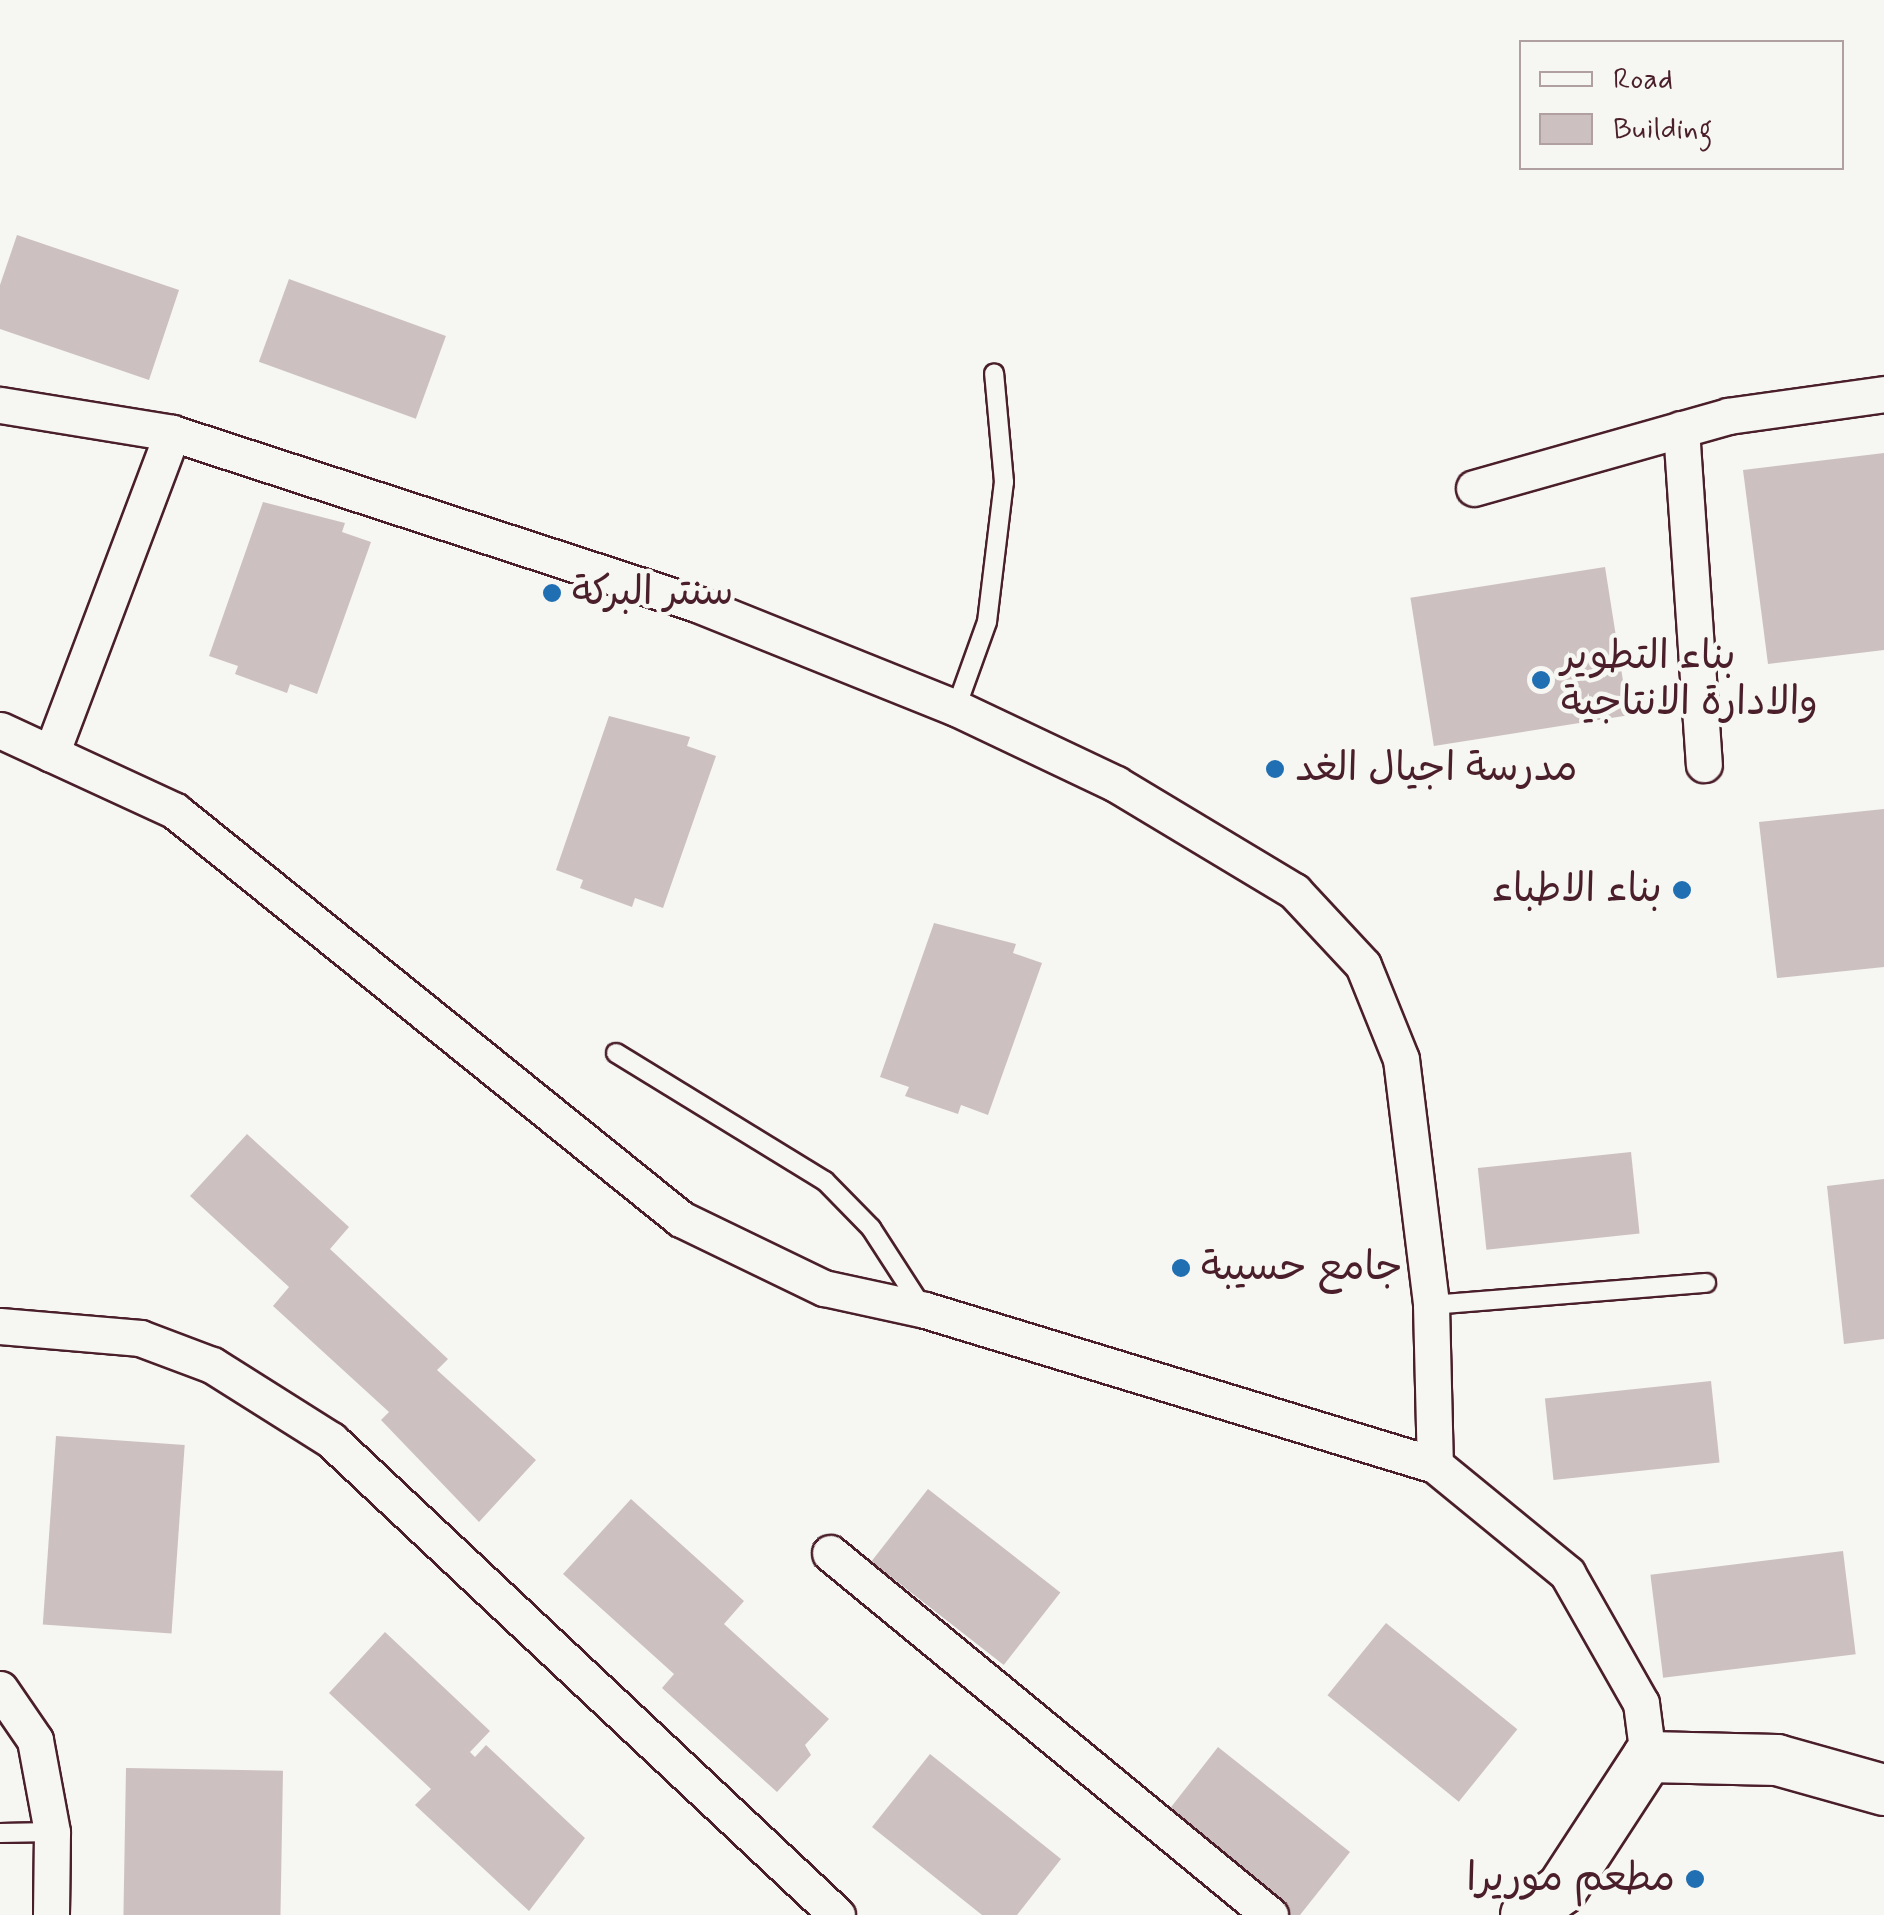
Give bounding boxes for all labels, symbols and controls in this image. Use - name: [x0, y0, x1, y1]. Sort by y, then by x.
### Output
- legend: [1519, 40, 1844, 170]
- text: Road: [1613, 60, 1673, 99]
- text: Building: [1613, 110, 1712, 149]
- place label: سنتر البركة: [572, 569, 733, 617]
- marker: سنتر البركة: [541, 582, 563, 604]
- place label: بناء التطوير والادارة الانتاجية: [1561, 633, 1818, 727]
- marker: بناء التطوير والادارة الانتاجية: [1530, 669, 1552, 691]
- place label: مدرسة اجيال الغد: [1295, 745, 1578, 793]
- marker: مدرسة اجيال الغد: [1264, 758, 1286, 780]
- place label: بناء الاطباء: [1492, 866, 1662, 914]
- marker: بناء الاطباء: [1671, 879, 1693, 901]
- place label: جامع حسيبة: [1201, 1244, 1403, 1292]
- marker: جامع حسيبة: [1170, 1257, 1192, 1279]
- place label: مطعم موريرا: [1466, 1855, 1675, 1903]
- marker: مطعم موريرا: [1684, 1868, 1706, 1890]

